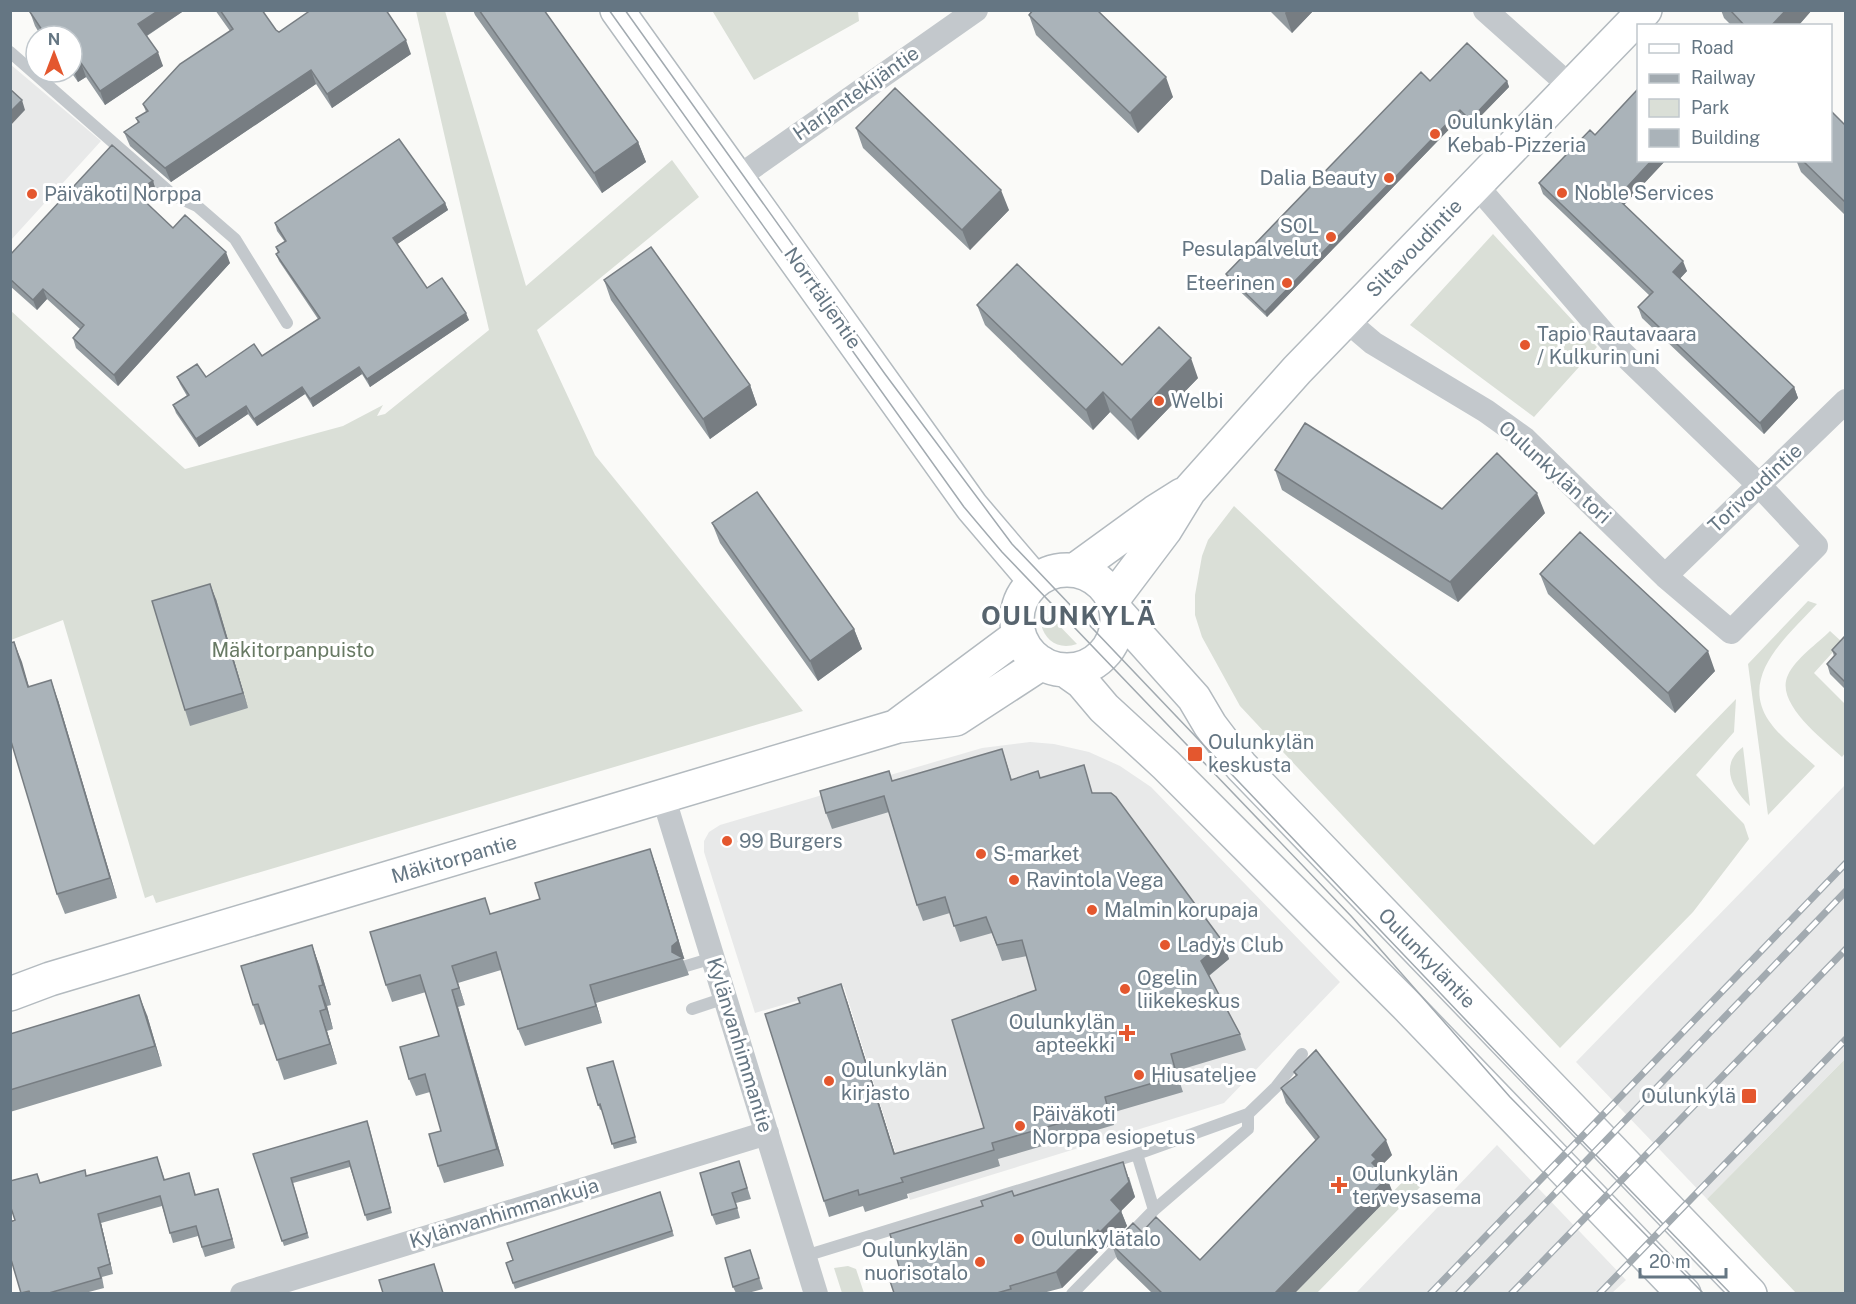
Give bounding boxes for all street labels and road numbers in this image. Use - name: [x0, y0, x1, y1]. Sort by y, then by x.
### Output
- street label: Harjantekijäntie: [788, 41, 924, 145]
- street label: Siltavoudintie: [1361, 194, 1467, 302]
- street label: Norrtäljentie: [779, 243, 867, 353]
- street label: Oulunkylän tori: [1494, 415, 1616, 529]
- street label: Torivoudintie: [1703, 438, 1807, 538]
- street label: Mäkitorpantie: [388, 830, 520, 888]
- street label: Oulunkyläntie: [1373, 903, 1481, 1013]
- street label: Kylänvanhimmantie: [702, 955, 778, 1135]
- street label: Kylänvanhimmankuja: [406, 1173, 602, 1253]

